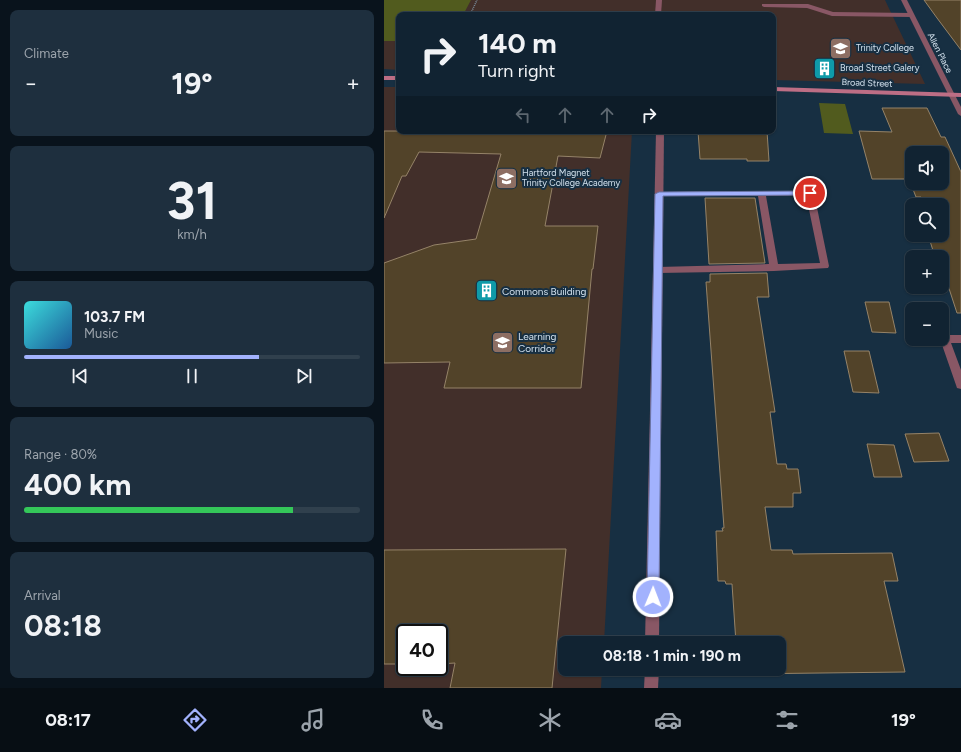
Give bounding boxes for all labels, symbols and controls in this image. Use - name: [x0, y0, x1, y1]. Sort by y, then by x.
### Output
- text: 140 m: [478, 26, 557, 60]
- icon: right: [412, 28, 464, 80]
- street label: Allen Place: [926, 31, 955, 75]
- school or university icon: Trinity College: [827, 35, 853, 61]
- place label: Trinity College: [856, 42, 914, 53]
- text: Climate: [24, 46, 69, 61]
- building icon: Broad Street Galery: [811, 55, 837, 81]
- text: Turn right: [478, 60, 555, 82]
- place label: Broad Street Galery: [840, 62, 920, 73]
- text: 19°: [171, 65, 213, 102]
- text: −: [24, 70, 38, 97]
- text: +: [346, 70, 360, 97]
- street label: Broad Street: [841, 76, 893, 89]
- icon: left: [512, 104, 534, 126]
- icon: ahead: [554, 104, 576, 126]
- icon: ahead: [596, 104, 618, 126]
- icon: right: [638, 104, 660, 126]
- map controls: [905, 146, 949, 346]
- button: sound: [905, 146, 949, 190]
- school or university icon: Hartford Magnet Trinity College Academy: [494, 165, 520, 191]
- place label: Hartford Magnet Trinity College Academy: [522, 167, 620, 188]
- text: 31: [167, 170, 217, 232]
- pin: [793, 176, 827, 210]
- icon: arrive: [799, 182, 821, 204]
- button: search: [905, 198, 949, 242]
- text: km/h: [177, 227, 207, 242]
- button: +: [905, 250, 949, 294]
- building icon: Commons Building: [474, 278, 500, 304]
- place label: Commons Building: [502, 285, 587, 298]
- button: −: [905, 302, 949, 346]
- text: 103.7 FM: [84, 308, 145, 326]
- text: Music: [84, 326, 118, 341]
- school or university icon: Learning Corridor: [489, 329, 515, 355]
- place label: Learning Corridor: [518, 330, 557, 355]
- icon: previous: [69, 365, 91, 387]
- icon: pause: [181, 365, 203, 387]
- icon: next: [293, 365, 315, 387]
- text: Range · 80%: [24, 447, 97, 462]
- text: 400 km: [24, 466, 131, 503]
- position arrow: [632, 576, 674, 618]
- text: Arrival: [24, 588, 61, 603]
- text: 08:18: [24, 607, 102, 644]
- speed limit sign: 40: [396, 624, 448, 676]
- text: 08:18 · 1 min · 190 m: [603, 647, 741, 665]
- icon: directions: [181, 706, 209, 734]
- icon: music: [299, 706, 327, 734]
- icon: phone: [418, 706, 446, 734]
- icon: climate: [536, 706, 564, 734]
- icon: car: [654, 706, 682, 734]
- icon: filters: [773, 706, 801, 734]
- text: 08:17: [45, 709, 91, 731]
- text: 19°: [891, 709, 916, 731]

